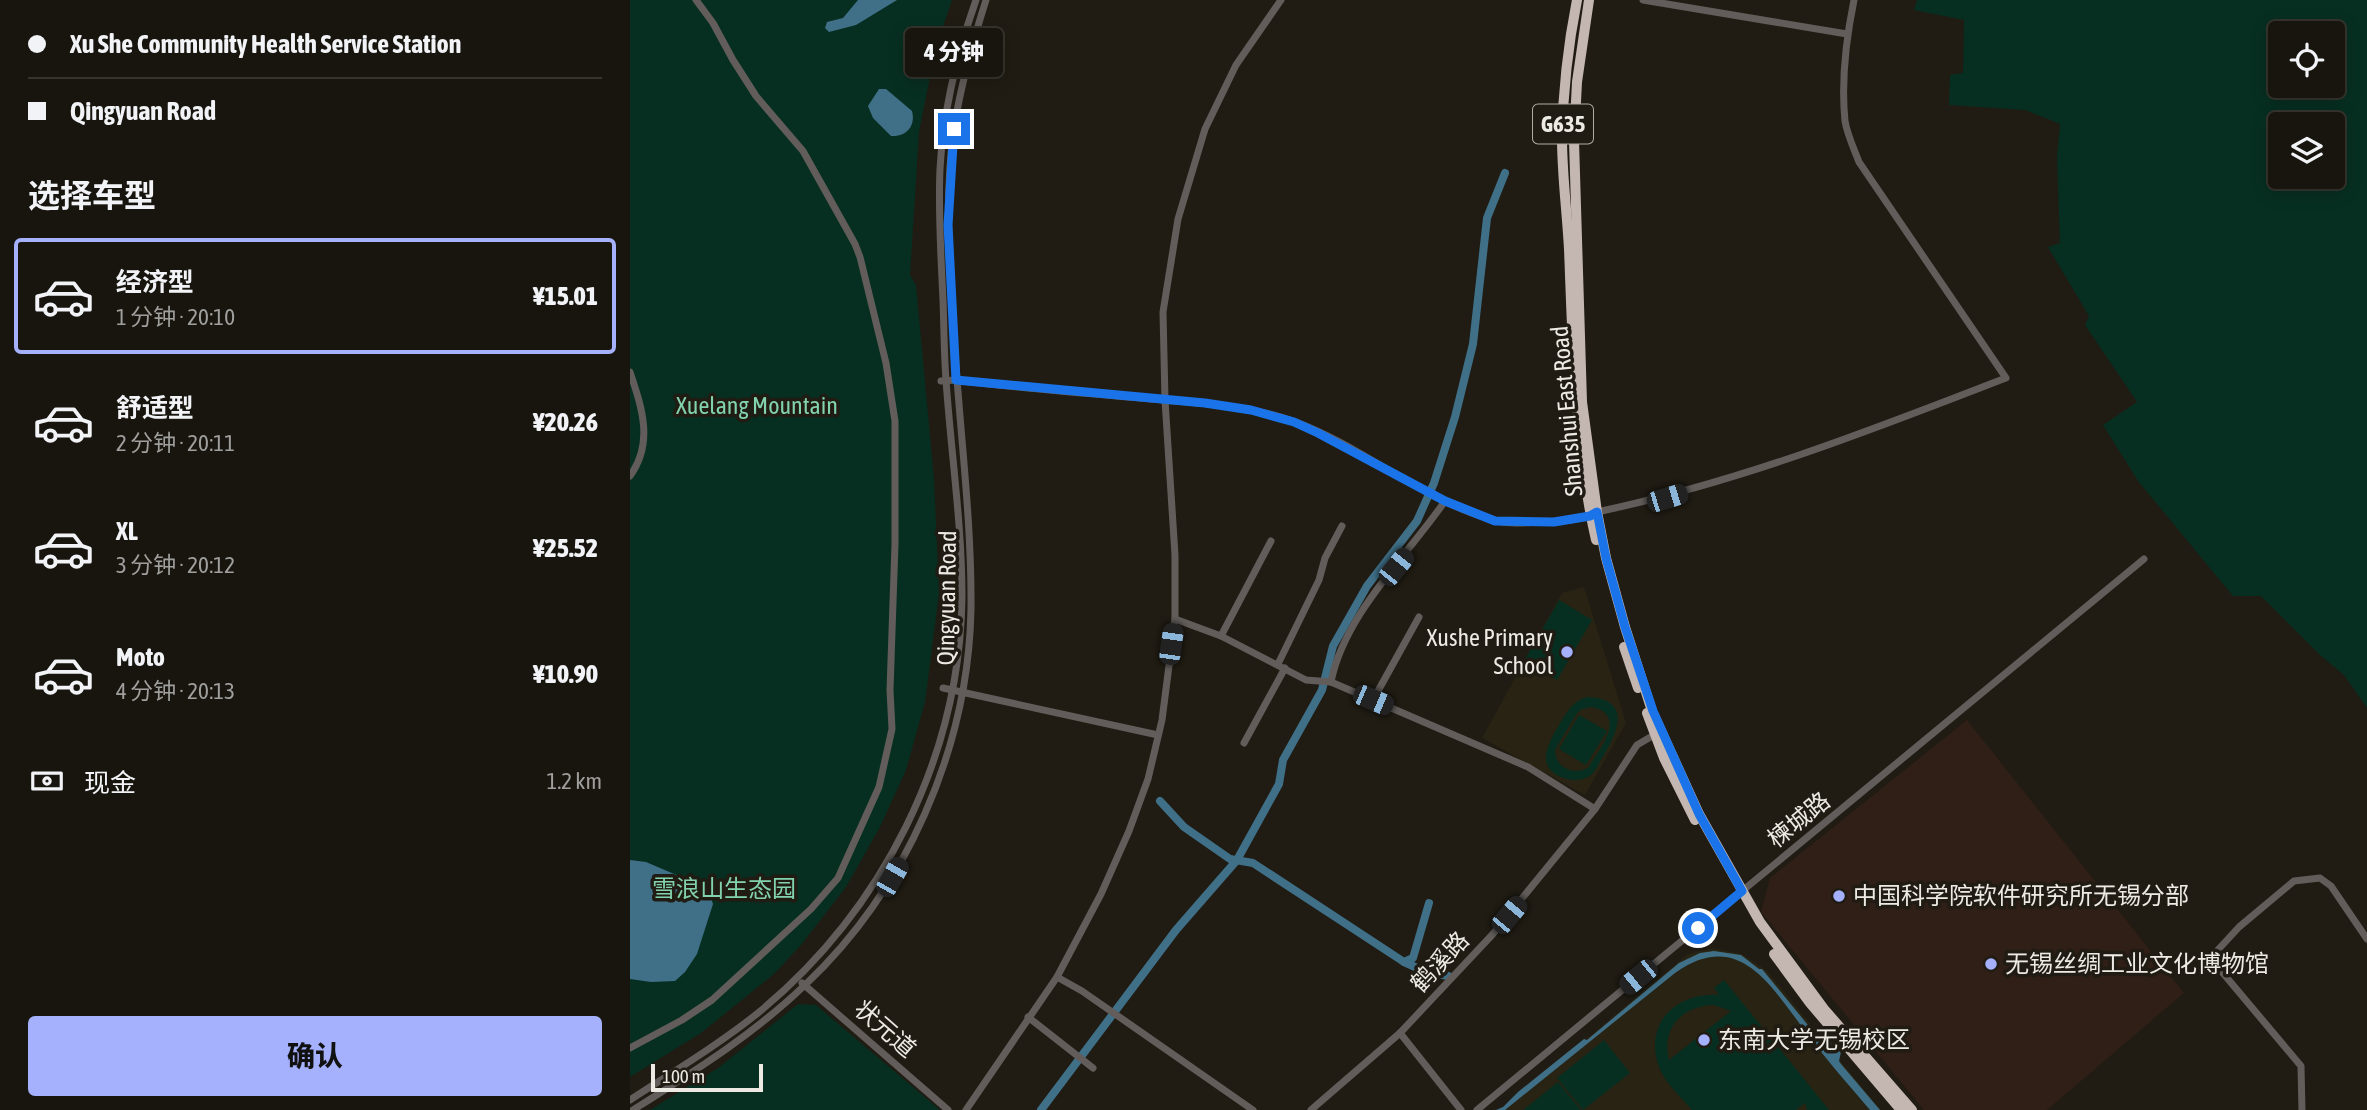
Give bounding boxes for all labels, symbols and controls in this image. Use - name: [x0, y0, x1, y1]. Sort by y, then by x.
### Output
- map controls: [2268, 21, 2345, 189]
- button: locate: [2268, 21, 2345, 98]
- callout: 4 分钟: [905, 27, 1003, 76]
- text: Xu She Community Health Service Station: [70, 29, 461, 59]
- text: 4 分钟: [924, 39, 984, 65]
- text: Qingyuan Road: [70, 96, 216, 126]
- road number: G635: [1533, 105, 1593, 144]
- button: layers: [2268, 112, 2345, 189]
- route end: [938, 113, 970, 145]
- text: 选择车型: [28, 177, 156, 214]
- icon: car: [32, 265, 95, 328]
- text: 经济型: [116, 267, 194, 297]
- text: ¥15.01: [533, 281, 598, 311]
- text: 1 分钟 · 20:10: [116, 304, 235, 330]
- street label: Shanshui East Road: [1546, 325, 1587, 497]
- icon: car: [32, 391, 95, 454]
- park label: Xuelang Mountain: [676, 392, 838, 419]
- text: 舒适型: [116, 393, 194, 423]
- text: ¥20.26: [533, 407, 598, 437]
- text: 2 分钟 · 20:11: [116, 430, 235, 456]
- car: [1644, 482, 1691, 514]
- text: XL: [116, 516, 138, 546]
- icon: car: [32, 517, 95, 580]
- street label: Qingyuan Road: [932, 530, 961, 666]
- text: ¥25.52: [533, 533, 598, 563]
- car: [1375, 544, 1418, 590]
- text: 3 分钟 · 20:12: [116, 552, 235, 578]
- car: [1158, 622, 1185, 666]
- place label: Xushe Primary School: [1427, 624, 1554, 679]
- text: Moto: [116, 642, 165, 672]
- icon: car: [32, 643, 95, 706]
- marker: Xushe Primary School: [1559, 644, 1575, 660]
- text: ¥10.90: [533, 659, 598, 689]
- text: 4 分钟 · 20:13: [116, 678, 235, 704]
- car: [1350, 682, 1397, 718]
- icon: cash: [28, 762, 66, 800]
- text: 现金: [84, 768, 136, 798]
- text: 1.2 km: [546, 768, 602, 794]
- street label: 楝城路: [1762, 786, 1835, 853]
- car: [873, 854, 912, 900]
- park label: 雪浪山生态园: [652, 875, 796, 902]
- place label: 中国科学院软件研究所无锡分部: [1853, 882, 2189, 909]
- marker: 中国科学院软件研究所无锡分部: [1831, 888, 1847, 904]
- car: [1488, 892, 1531, 938]
- route start: [1682, 912, 1714, 944]
- street label: 鹤溪路: [1405, 926, 1474, 997]
- place label: 无锡丝绸工业文化博物馆: [2005, 950, 2269, 977]
- car: [1616, 956, 1661, 998]
- marker: 无锡丝绸工业文化博物馆: [1983, 956, 1999, 972]
- street label: 状元道: [849, 995, 921, 1062]
- button: 确认: [28, 1016, 602, 1096]
- place label: 东南大学无锡校区: [1718, 1026, 1910, 1053]
- marker: 东南大学无锡校区: [1696, 1032, 1712, 1048]
- scale bar: [651, 1061, 763, 1093]
- text: 100 m: [662, 1065, 705, 1087]

